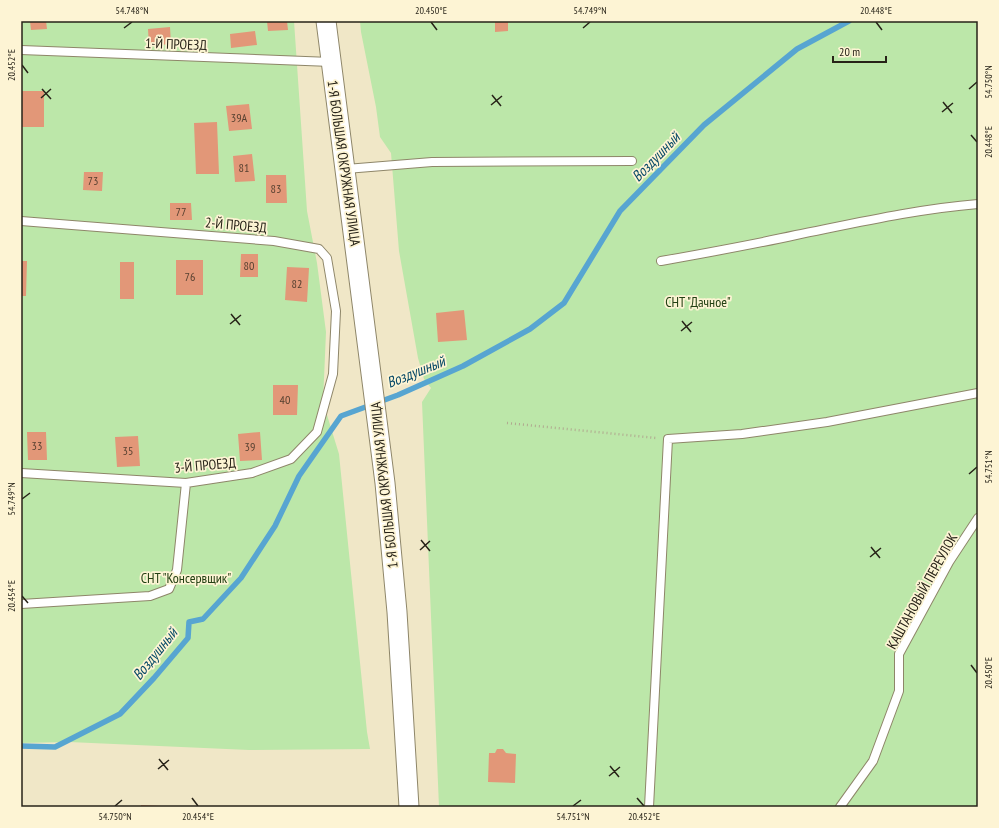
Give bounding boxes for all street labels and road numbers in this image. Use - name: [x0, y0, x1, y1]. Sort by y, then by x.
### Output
- street label: 1-Й ПРОЕЗД: [145, 34, 208, 54]
- street label: 1-Я БОЛЬШАЯ ОКРУЖНАЯ УЛИЦА: [323, 79, 365, 247]
- street label: 2-Й ПРОЕЗД: [204, 213, 268, 237]
- street label: 1-Я БОЛЬШАЯ ОКРУЖНАЯ УЛИЦА: [366, 401, 402, 569]
- street label: 3-Й ПРОЕЗД: [173, 453, 237, 477]
- street label: КАШТАНОВЫЙ ПЕРЕУЛОК: [883, 530, 961, 652]

